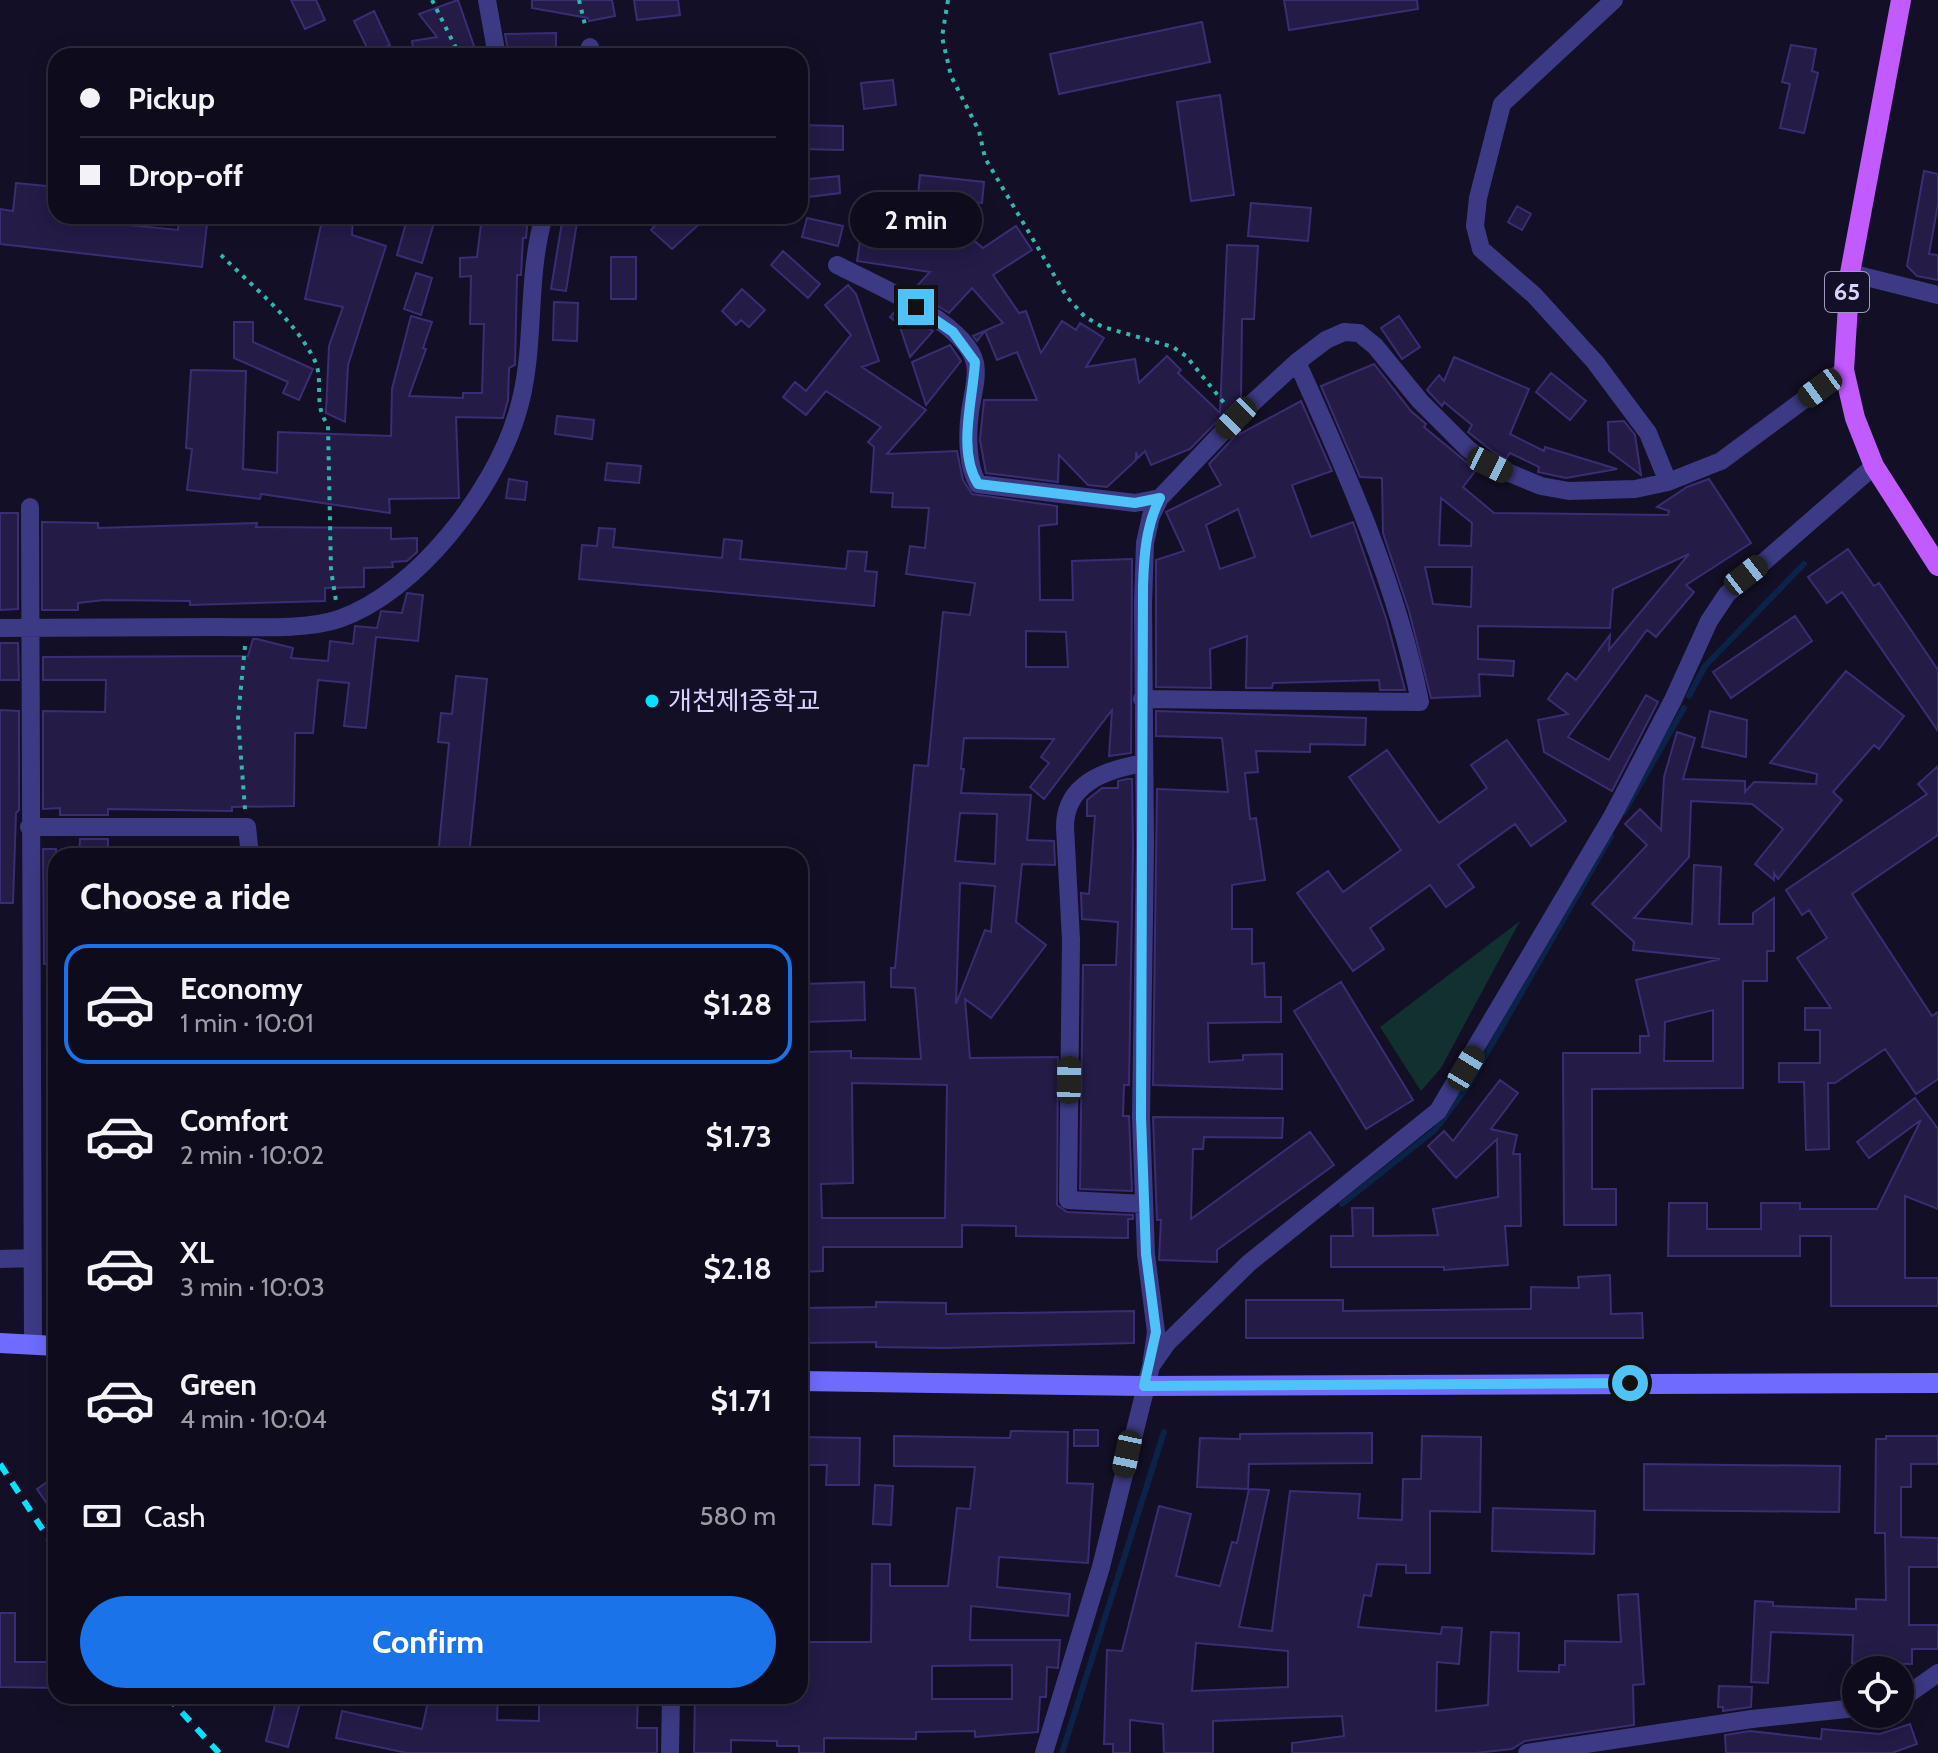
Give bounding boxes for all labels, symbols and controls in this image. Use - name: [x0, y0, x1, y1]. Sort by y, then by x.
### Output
- text: Pickup: [128, 80, 215, 117]
- text: Drop-off: [128, 157, 243, 194]
- callout: 2 min: [850, 191, 982, 247]
- text: 2 min: [885, 204, 947, 236]
- road number: 65: [1825, 272, 1869, 312]
- route end: [898, 289, 934, 325]
- car: [1794, 364, 1846, 412]
- car: [1211, 392, 1261, 444]
- car: [1463, 444, 1517, 486]
- car: [1720, 551, 1772, 599]
- place label: 개천제1중학교: [668, 685, 820, 717]
- marker: 개천제1중학교: [643, 692, 661, 710]
- text: Choose a ride: [80, 874, 290, 918]
- icon: car: [84, 968, 156, 1040]
- text: Economy: [180, 970, 303, 1007]
- text: $1.28: [703, 986, 772, 1023]
- text: 1 min · 10:01: [180, 1007, 314, 1039]
- car: [1443, 1041, 1489, 1095]
- car: [1057, 1056, 1081, 1104]
- icon: car: [84, 1100, 156, 1172]
- text: Comfort: [180, 1102, 288, 1139]
- text: $1.73: [705, 1118, 772, 1155]
- text: 2 min · 10:02: [180, 1139, 324, 1171]
- icon: car: [84, 1232, 156, 1304]
- text: XL: [180, 1234, 214, 1271]
- text: $2.18: [703, 1250, 772, 1287]
- text: 3 min · 10:03: [180, 1271, 325, 1303]
- icon: car: [84, 1364, 156, 1436]
- route start: [1612, 1365, 1648, 1401]
- text: Green: [180, 1366, 257, 1403]
- text: $1.71: [710, 1382, 772, 1419]
- text: 4 min · 10:04: [180, 1403, 327, 1435]
- car: [1110, 1428, 1144, 1480]
- icon: cash: [80, 1494, 124, 1538]
- text: Cash: [144, 1498, 206, 1535]
- text: 580 m: [699, 1500, 776, 1532]
- button: Confirm: [80, 1596, 776, 1688]
- map controls: [1842, 1656, 1914, 1728]
- button: locate: [1842, 1656, 1914, 1728]

